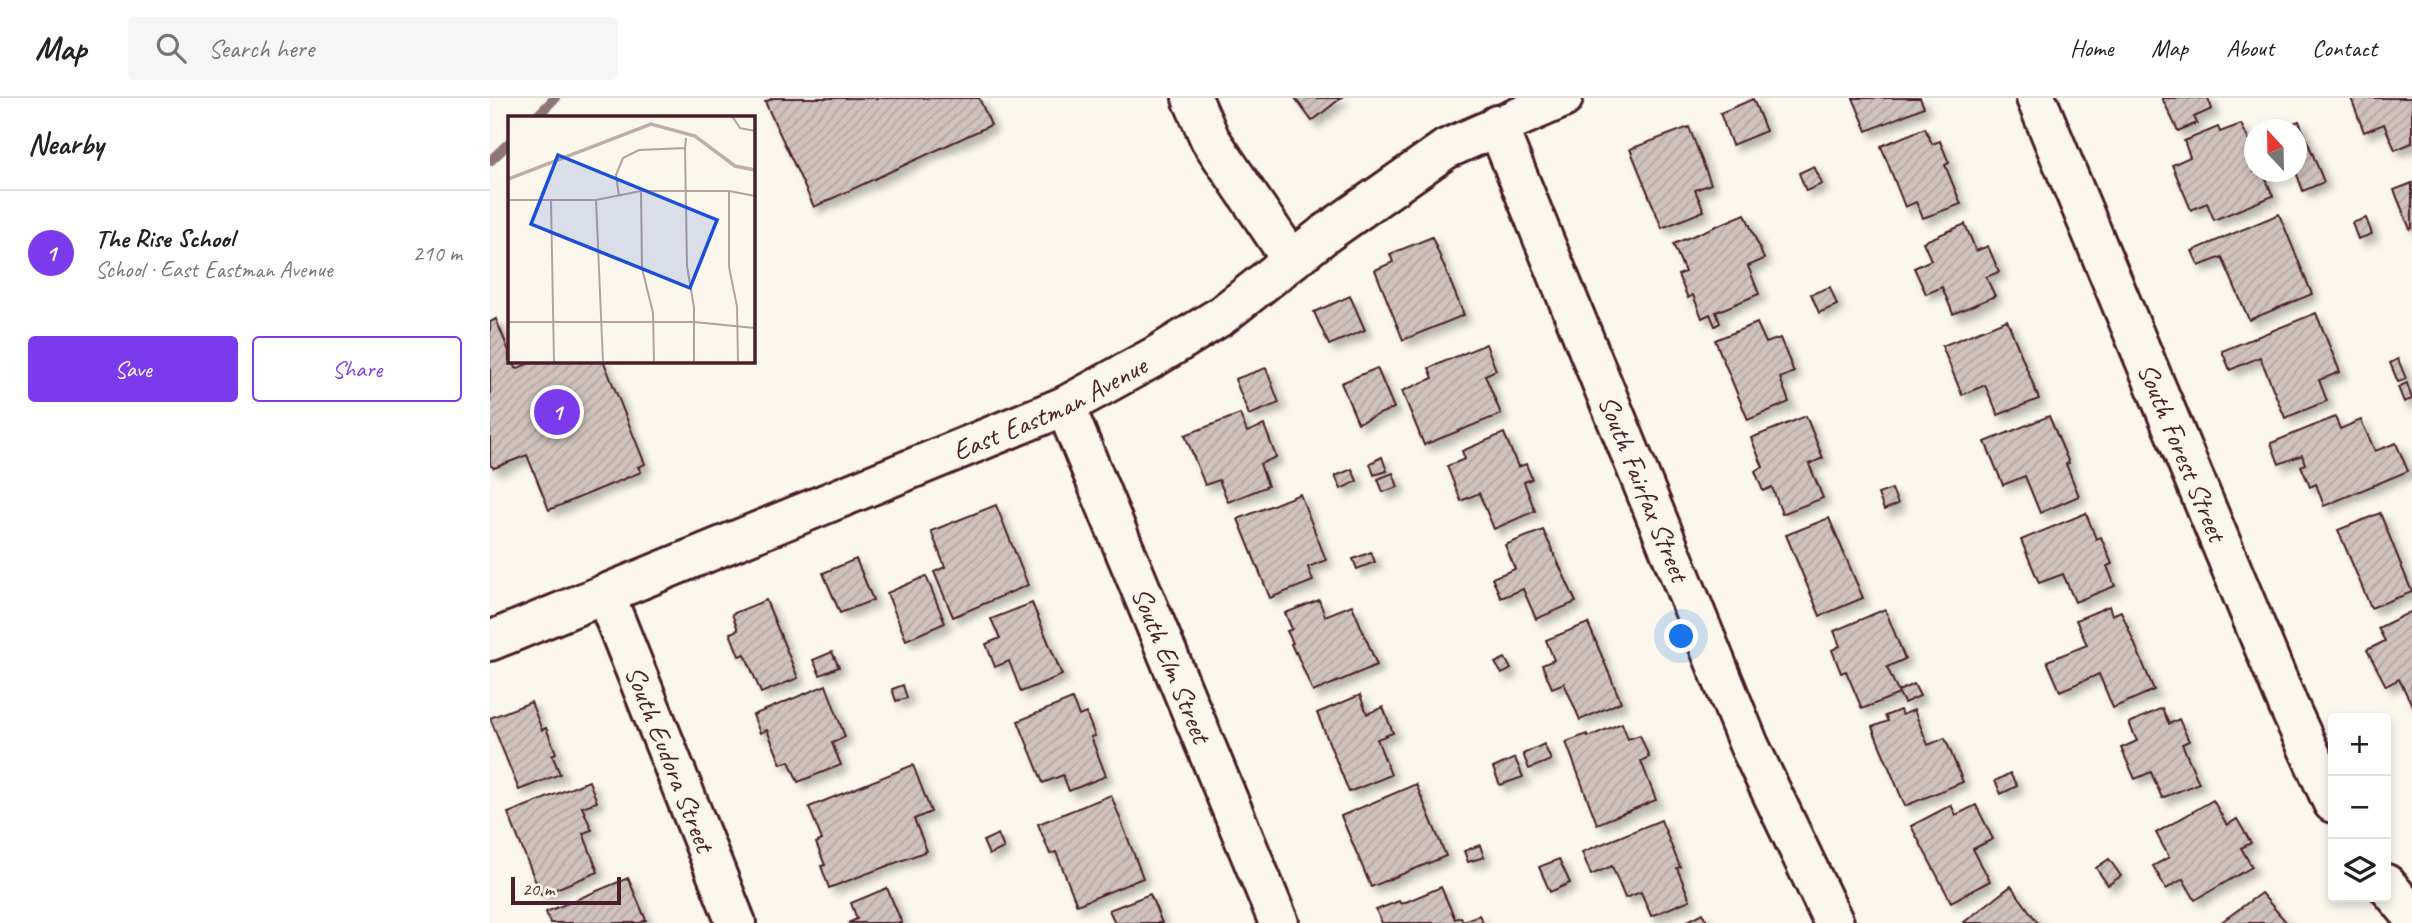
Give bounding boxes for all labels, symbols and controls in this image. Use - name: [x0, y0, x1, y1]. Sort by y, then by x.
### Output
- search box: [128, 17, 618, 80]
- text: Map: [35, 27, 86, 69]
- icon: search: [152, 29, 190, 67]
- text: Search here: [208, 32, 314, 65]
- text: Home: [2070, 33, 2113, 63]
- text: Map: [2151, 33, 2188, 63]
- text: About: [2226, 33, 2274, 63]
- text: Contact: [2312, 33, 2377, 63]
- inset map: [508, 116, 754, 362]
- north arrow: [2244, 119, 2307, 182]
- text: Nearby: [28, 125, 104, 163]
- text: The Rise School: [95, 222, 234, 255]
- text: 1: [46, 239, 56, 268]
- text: 210 m: [413, 239, 462, 268]
- text: School · East Eastman Avenue: [95, 255, 332, 284]
- button: Save: [28, 336, 238, 402]
- button: Share: [252, 336, 462, 402]
- street label: East Eastman Avenue: [947, 347, 1154, 468]
- street label: South Forest Street: [2130, 358, 2236, 549]
- pin: 1: [534, 386, 580, 438]
- street label: South Fairfax Street: [1591, 390, 1699, 589]
- street label: South Elm Street: [1124, 582, 1220, 750]
- your location: [1664, 619, 1698, 653]
- street label: South Eudora Street: [617, 661, 724, 859]
- map controls: [2328, 713, 2391, 902]
- button: +: [2328, 713, 2391, 776]
- button: −: [2328, 776, 2391, 839]
- button: layers: [2328, 839, 2391, 902]
- scale bar: [511, 874, 621, 906]
- text: 20 m: [522, 877, 554, 901]

